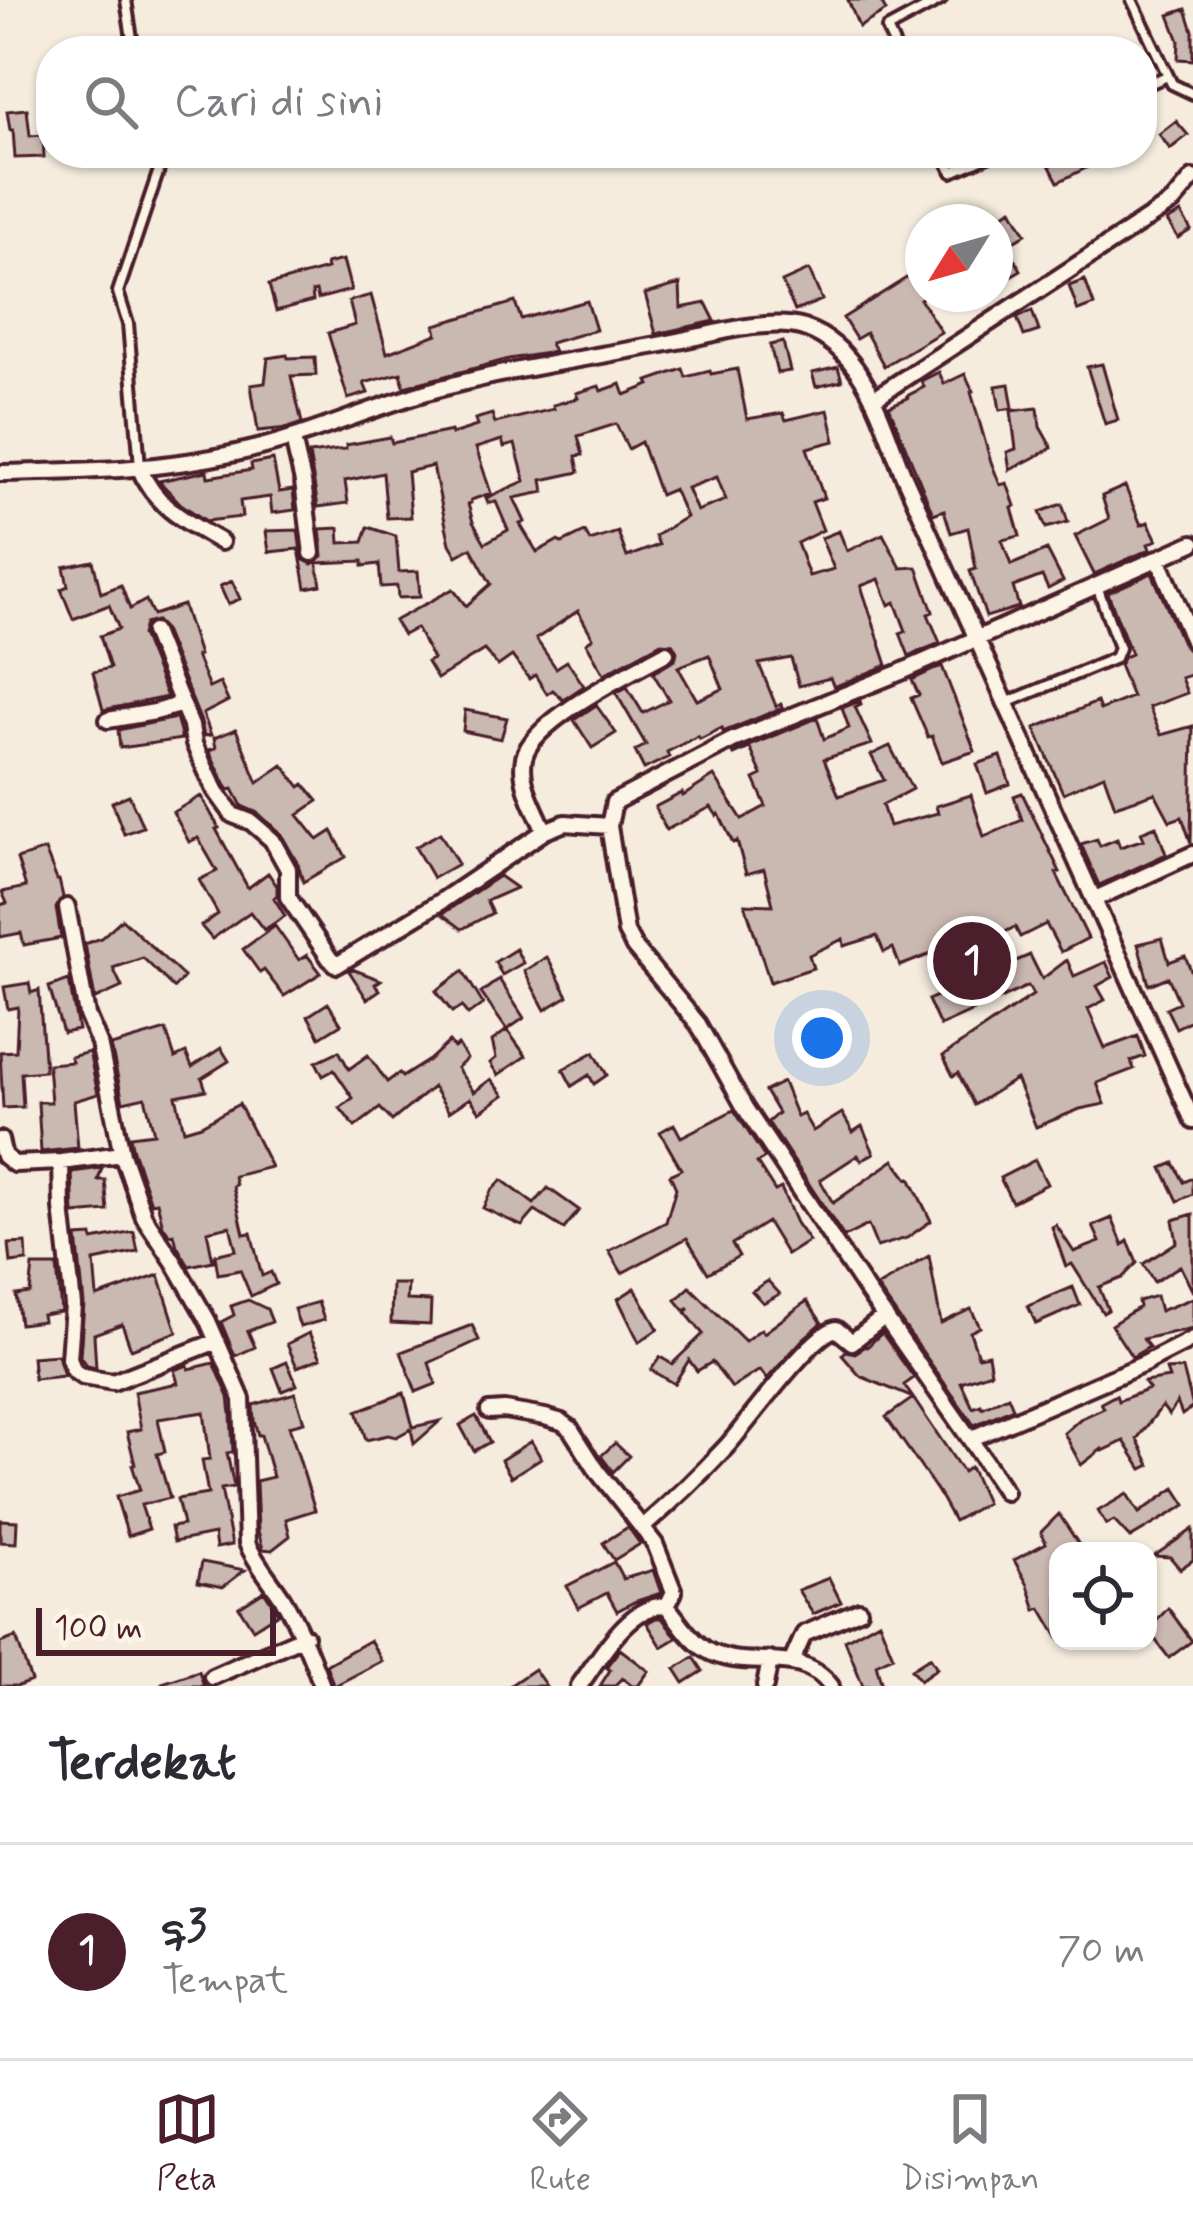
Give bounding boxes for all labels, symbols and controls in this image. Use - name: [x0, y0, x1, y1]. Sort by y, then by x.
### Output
- search box: [36, 36, 1157, 168]
- icon: search: [78, 69, 144, 135]
- text: Cari di sini: [174, 73, 383, 132]
- north arrow: [905, 204, 1013, 312]
- pin: 1: [933, 916, 1011, 1006]
- your location: [792, 1008, 852, 1068]
- map controls: [1049, 1542, 1157, 1650]
- button: locate: [1049, 1542, 1157, 1650]
- scale bar: [36, 1602, 276, 1655]
- text: 100 m: [54, 1607, 143, 1651]
- text: Terdekat: [48, 1731, 236, 1797]
- text: q3: [162, 1897, 207, 1956]
- text: 1: [78, 1926, 96, 1977]
- text: 70 m: [1057, 1926, 1145, 1977]
- text: Tempat: [162, 1956, 288, 2007]
- tab: Peta: [154, 2086, 220, 2202]
- tab: Rute: [527, 2086, 593, 2202]
- tab: Disimpan: [901, 2086, 1039, 2202]

